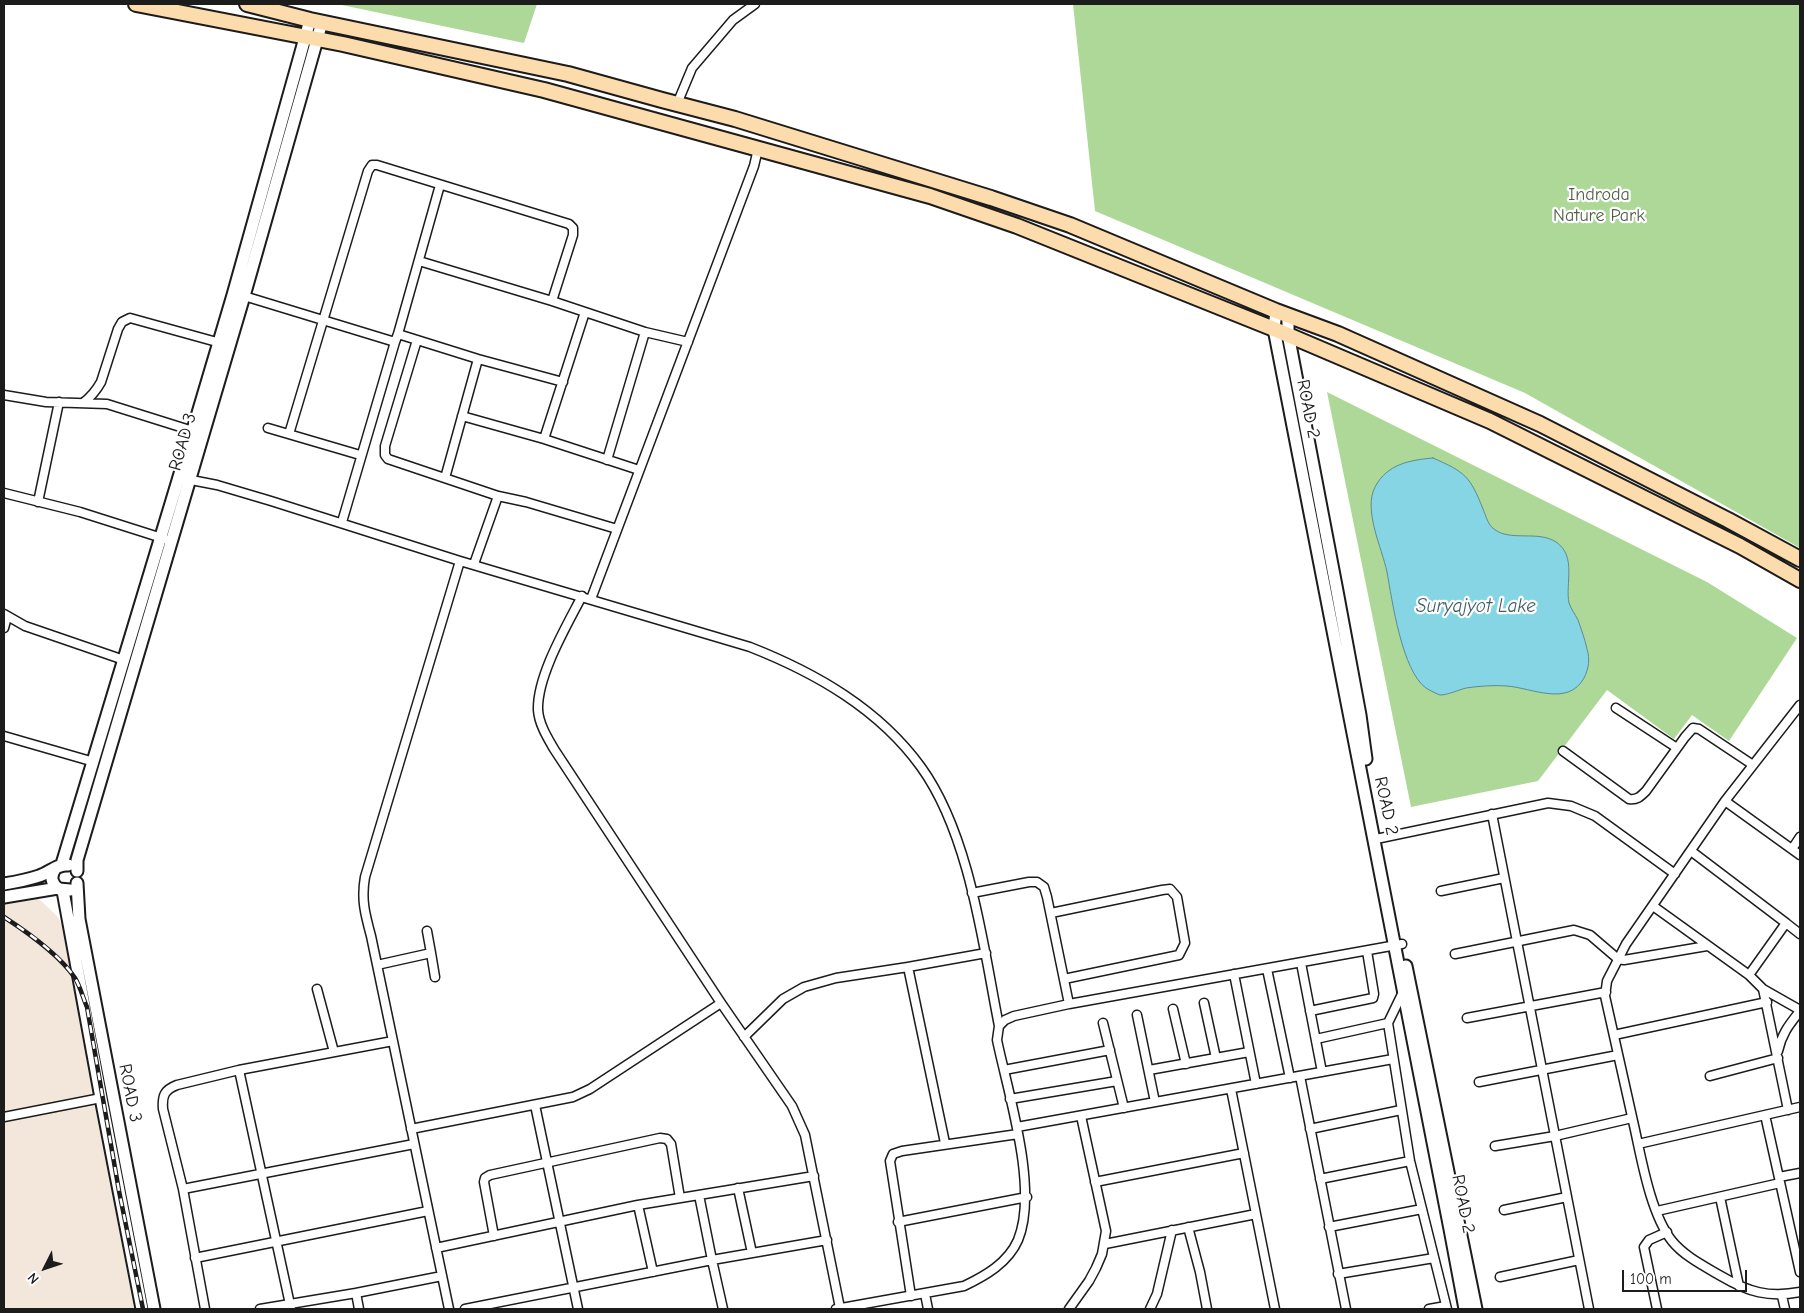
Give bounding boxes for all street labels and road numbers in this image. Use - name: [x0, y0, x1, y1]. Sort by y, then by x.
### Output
- street label: ROAD 2: [1292, 378, 1324, 440]
- street label: ROAD 3: [164, 411, 202, 473]
- street label: ROAD 2: [1369, 775, 1403, 837]
- street label: ROAD 3: [114, 1062, 146, 1124]
- street label: ROAD 2: [1447, 1173, 1479, 1235]

